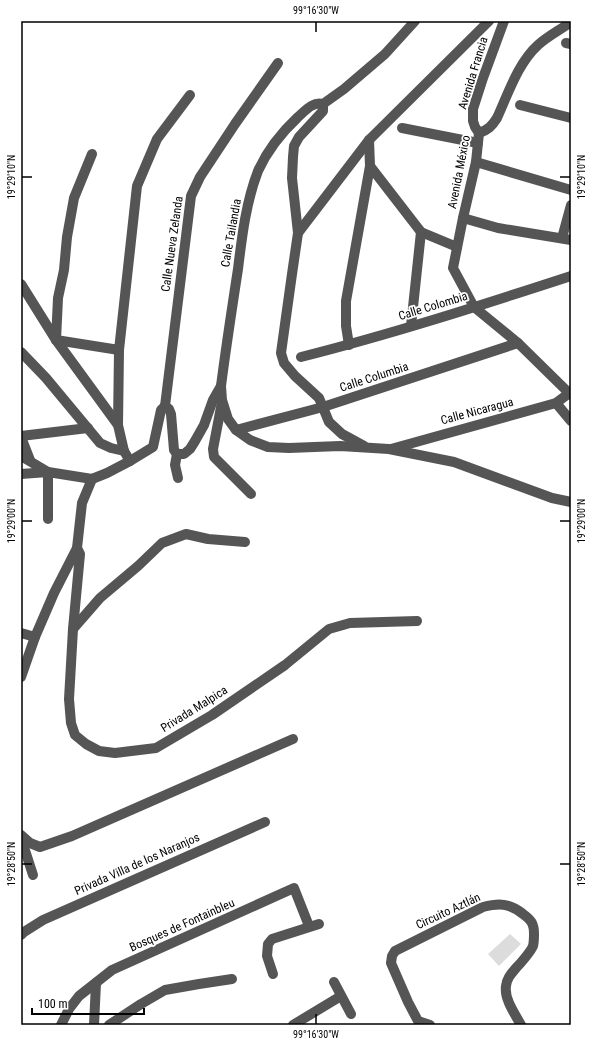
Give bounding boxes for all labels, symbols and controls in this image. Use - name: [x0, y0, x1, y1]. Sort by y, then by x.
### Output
- text: 99°16'30"W: [293, 5, 339, 16]
- street label: Avenida Francia: [455, 35, 491, 111]
- street label: Avenida México: [445, 134, 473, 210]
- text: 19°29'10"N: [6, 155, 17, 199]
- text: 19°29'10"N: [576, 155, 587, 199]
- street label: Calle Nueva Zelanda: [158, 195, 186, 293]
- street label: Calle Tailandia: [218, 198, 244, 268]
- street label: Calle Colombia: [397, 289, 469, 323]
- street label: Calle Columbia: [338, 359, 410, 395]
- street label: Calle Nicaragua: [439, 395, 515, 427]
- text: 19°29'00"N: [6, 499, 17, 543]
- text: 19°29'00"N: [576, 499, 587, 543]
- street label: Privada Malpica: [158, 683, 230, 735]
- street label: Privada Villa de los Naranjos: [72, 830, 202, 898]
- text: 19°28'50"N: [6, 842, 17, 886]
- text: 19°28'50"N: [576, 842, 587, 886]
- street label: Circuito Aztlán: [414, 890, 483, 932]
- street label: Bosques de Fontainbleu: [127, 895, 237, 954]
- scale bar: [32, 990, 144, 1016]
- text: 100 m: [38, 997, 68, 1011]
- text: 99°16'30"W: [293, 1029, 339, 1040]

